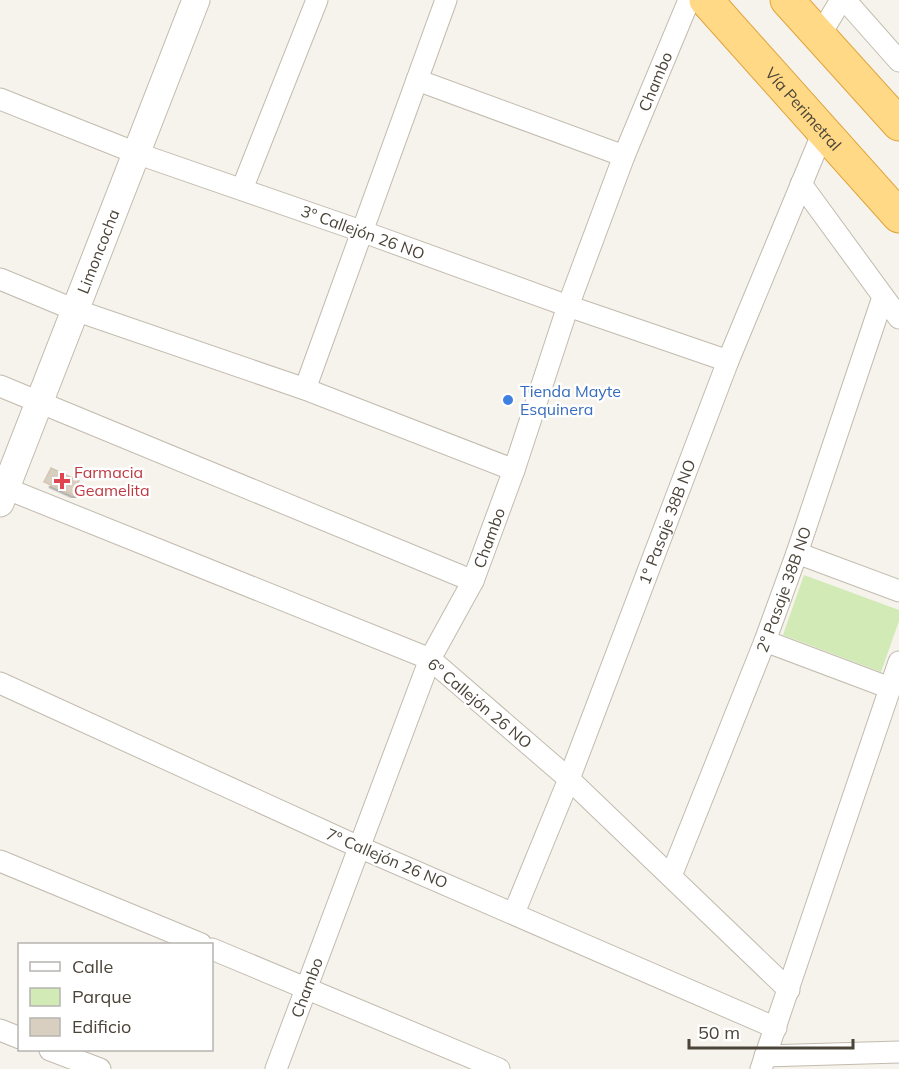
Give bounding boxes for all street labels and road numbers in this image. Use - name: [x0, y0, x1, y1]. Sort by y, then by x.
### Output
- street label: Chambo: [634, 49, 676, 114]
- street label: Vía Perimetral: [761, 63, 846, 155]
- street label: 3º Callejón 26 NO: [298, 200, 428, 264]
- street label: Limoncocha: [73, 206, 123, 297]
- street label: 1° Pasaje 38B NO: [634, 456, 700, 587]
- street label: Chambo: [469, 505, 509, 571]
- street label: 2° Pasaje 38B NO: [752, 524, 815, 655]
- street label: 6º Callejón 26 NO: [424, 654, 536, 752]
- street label: 7º Callejón 26 NO: [323, 823, 451, 893]
- street label: Chambo: [286, 955, 327, 1020]

